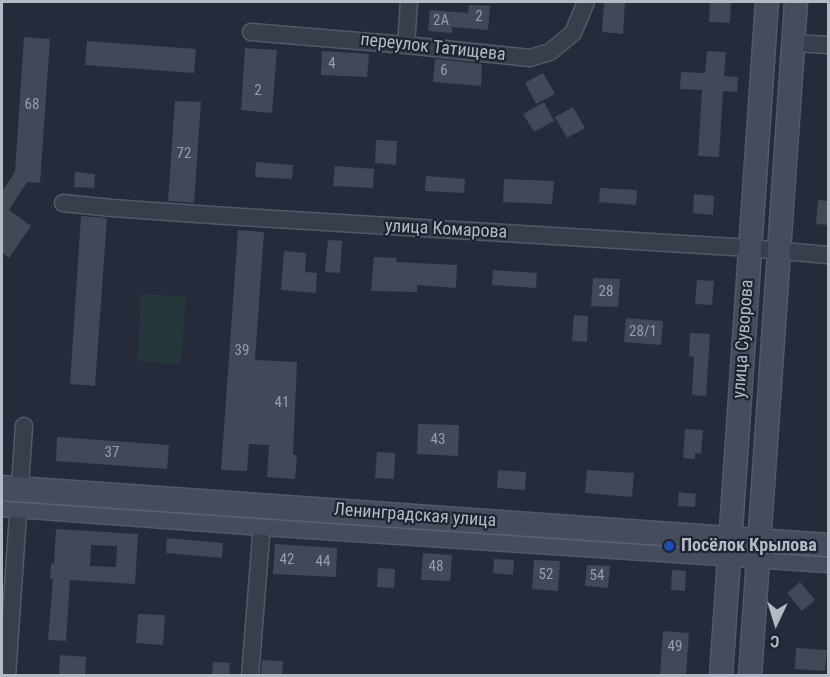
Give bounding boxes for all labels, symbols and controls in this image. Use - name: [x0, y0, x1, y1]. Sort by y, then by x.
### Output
- house number: 2: [475, 8, 483, 26]
- house number: 2А: [433, 12, 449, 30]
- street label: переулок Татищева: [359, 30, 507, 66]
- house number: 4: [328, 55, 336, 73]
- house number: 6: [440, 62, 448, 80]
- house number: 2: [254, 82, 262, 100]
- house number: 68: [25, 96, 39, 114]
- house number: 72: [177, 145, 191, 163]
- street label: улица Комарова: [384, 216, 508, 244]
- street label: улица Суворова: [729, 279, 759, 399]
- house number: 28: [599, 283, 613, 301]
- house number: 28/1: [629, 323, 657, 341]
- house number: 39: [235, 342, 249, 360]
- house number: 41: [275, 394, 289, 412]
- house number: 43: [431, 431, 445, 449]
- house number: 37: [105, 444, 119, 462]
- street label: Ленинградская улица: [333, 500, 497, 532]
- place label: Посёлок Крылова: [681, 535, 817, 557]
- marker: Посёлок Крылова: [662, 539, 676, 553]
- house number: 42: [280, 551, 294, 569]
- house number: 44: [316, 553, 330, 571]
- house number: 48: [429, 558, 443, 576]
- house number: 52: [539, 566, 553, 584]
- house number: 54: [590, 567, 604, 585]
- north arrow: [746, 593, 806, 653]
- text: С: [769, 632, 780, 651]
- house number: 49: [668, 638, 682, 656]

